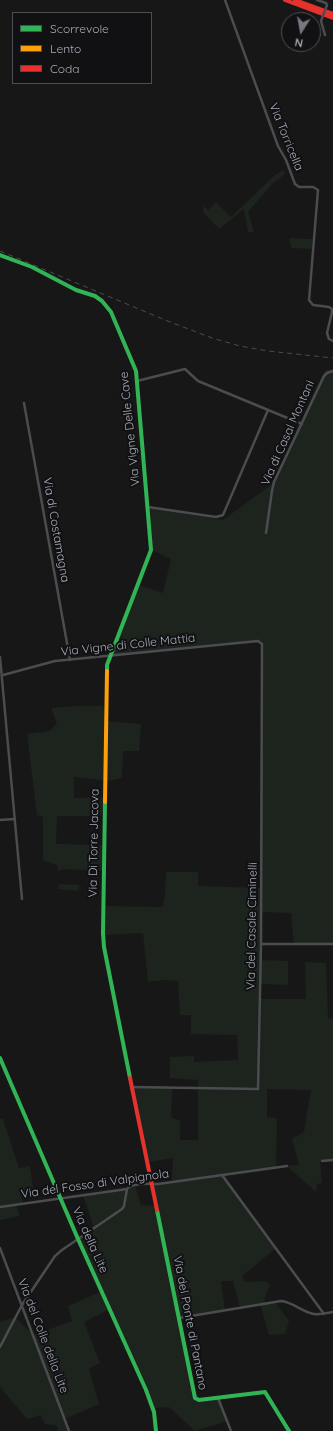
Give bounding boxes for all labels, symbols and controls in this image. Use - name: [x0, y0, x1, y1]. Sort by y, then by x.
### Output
- legend: [12, 12, 152, 84]
- north arrow: [281, 12, 321, 52]
- text: Scorrevole: [50, 21, 109, 36]
- text: N: [294, 35, 304, 50]
- text: Lento: [50, 41, 81, 56]
- text: Coda: [50, 61, 80, 76]
- street label: Via Torricella: [266, 101, 306, 173]
- street label: Via Vigne Delle Cave: [117, 371, 143, 487]
- street label: Via di Casal Montani: [258, 378, 318, 488]
- street label: Via di Costamagna: [40, 476, 72, 584]
- street label: Via Vigne di Colle Mattia: [60, 631, 196, 659]
- street label: Via Di Torre Jacova: [86, 788, 102, 898]
- street label: Via del Casale Ciminelli: [244, 862, 260, 990]
- street label: Via del Fosso di Valpignola: [20, 1166, 170, 1202]
- street label: Via della Lite: [69, 1205, 111, 1275]
- street label: Via del Ponte di Pantano: [170, 1255, 210, 1391]
- street label: Via del Colle della Lite: [14, 1277, 72, 1395]

